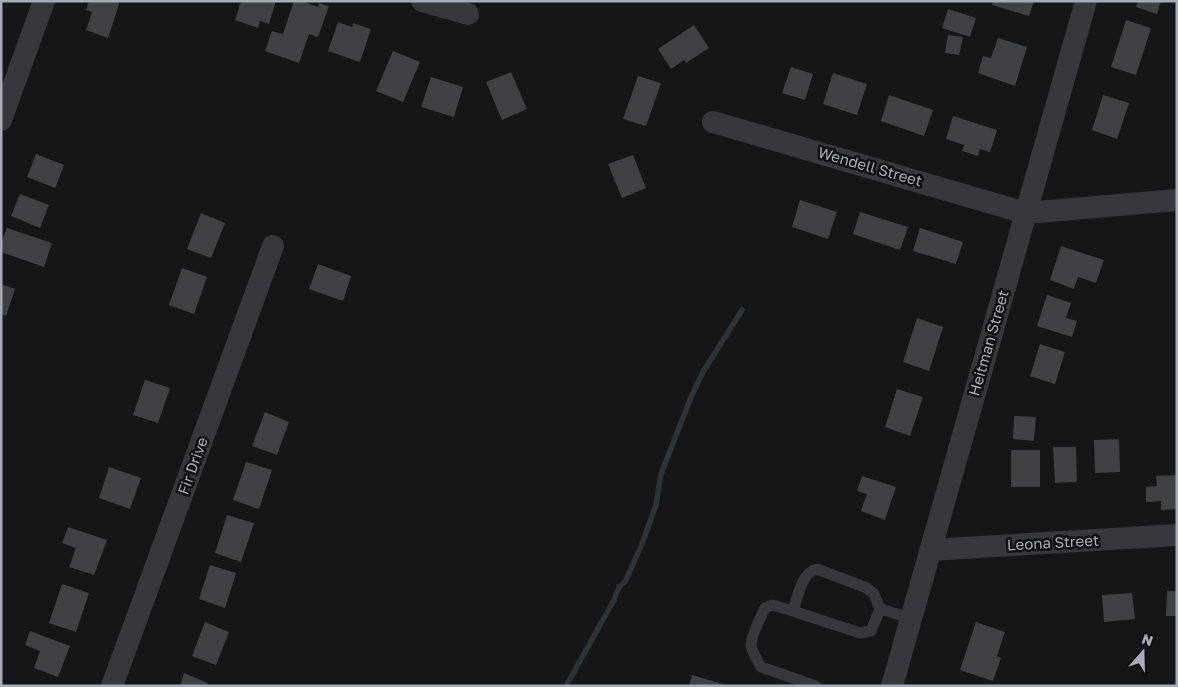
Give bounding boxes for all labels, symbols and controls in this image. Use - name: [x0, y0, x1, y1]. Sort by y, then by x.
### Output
- street label: Wendell Street: [816, 143, 924, 189]
- street label: Heitman Street: [964, 288, 1012, 398]
- street label: Fir Drive: [173, 434, 211, 497]
- street label: Leona Street: [1007, 531, 1099, 553]
- north arrow: [1118, 627, 1168, 677]
- text: N: [1140, 630, 1156, 649]

